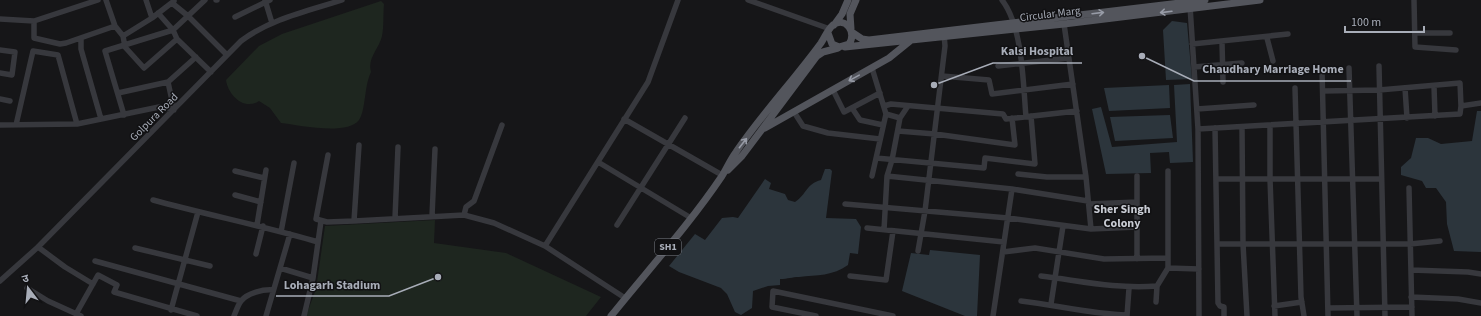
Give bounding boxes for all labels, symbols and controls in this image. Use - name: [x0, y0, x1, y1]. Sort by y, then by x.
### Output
- street label: Circular Marg: [1019, 3, 1082, 25]
- one-way arrow: [1160, 8, 1173, 15]
- scale bar: [1345, 8, 1424, 34]
- one-way arrow: [1091, 9, 1104, 17]
- text: 100 m: [1351, 14, 1381, 31]
- callout: Kalsi Hospital: [993, 39, 1082, 63]
- text: Kalsi Hospital: [1001, 43, 1074, 60]
- callout: Chaudhary Marriage Home: [1194, 57, 1351, 81]
- text: Chaudhary Marriage Home: [1202, 61, 1344, 78]
- one-way arrow: [848, 74, 860, 82]
- street label: Golpura Road: [127, 90, 181, 144]
- one-way arrow: [739, 137, 748, 148]
- district label: Sher Singh Colony: [1093, 201, 1151, 232]
- road number: SH1: [655, 239, 681, 255]
- north arrow: [8, 268, 48, 308]
- text: उ: [20, 271, 31, 287]
- callout: Lohagarh Stadium: [276, 272, 389, 296]
- text: Lohagarh Stadium: [284, 277, 380, 294]

